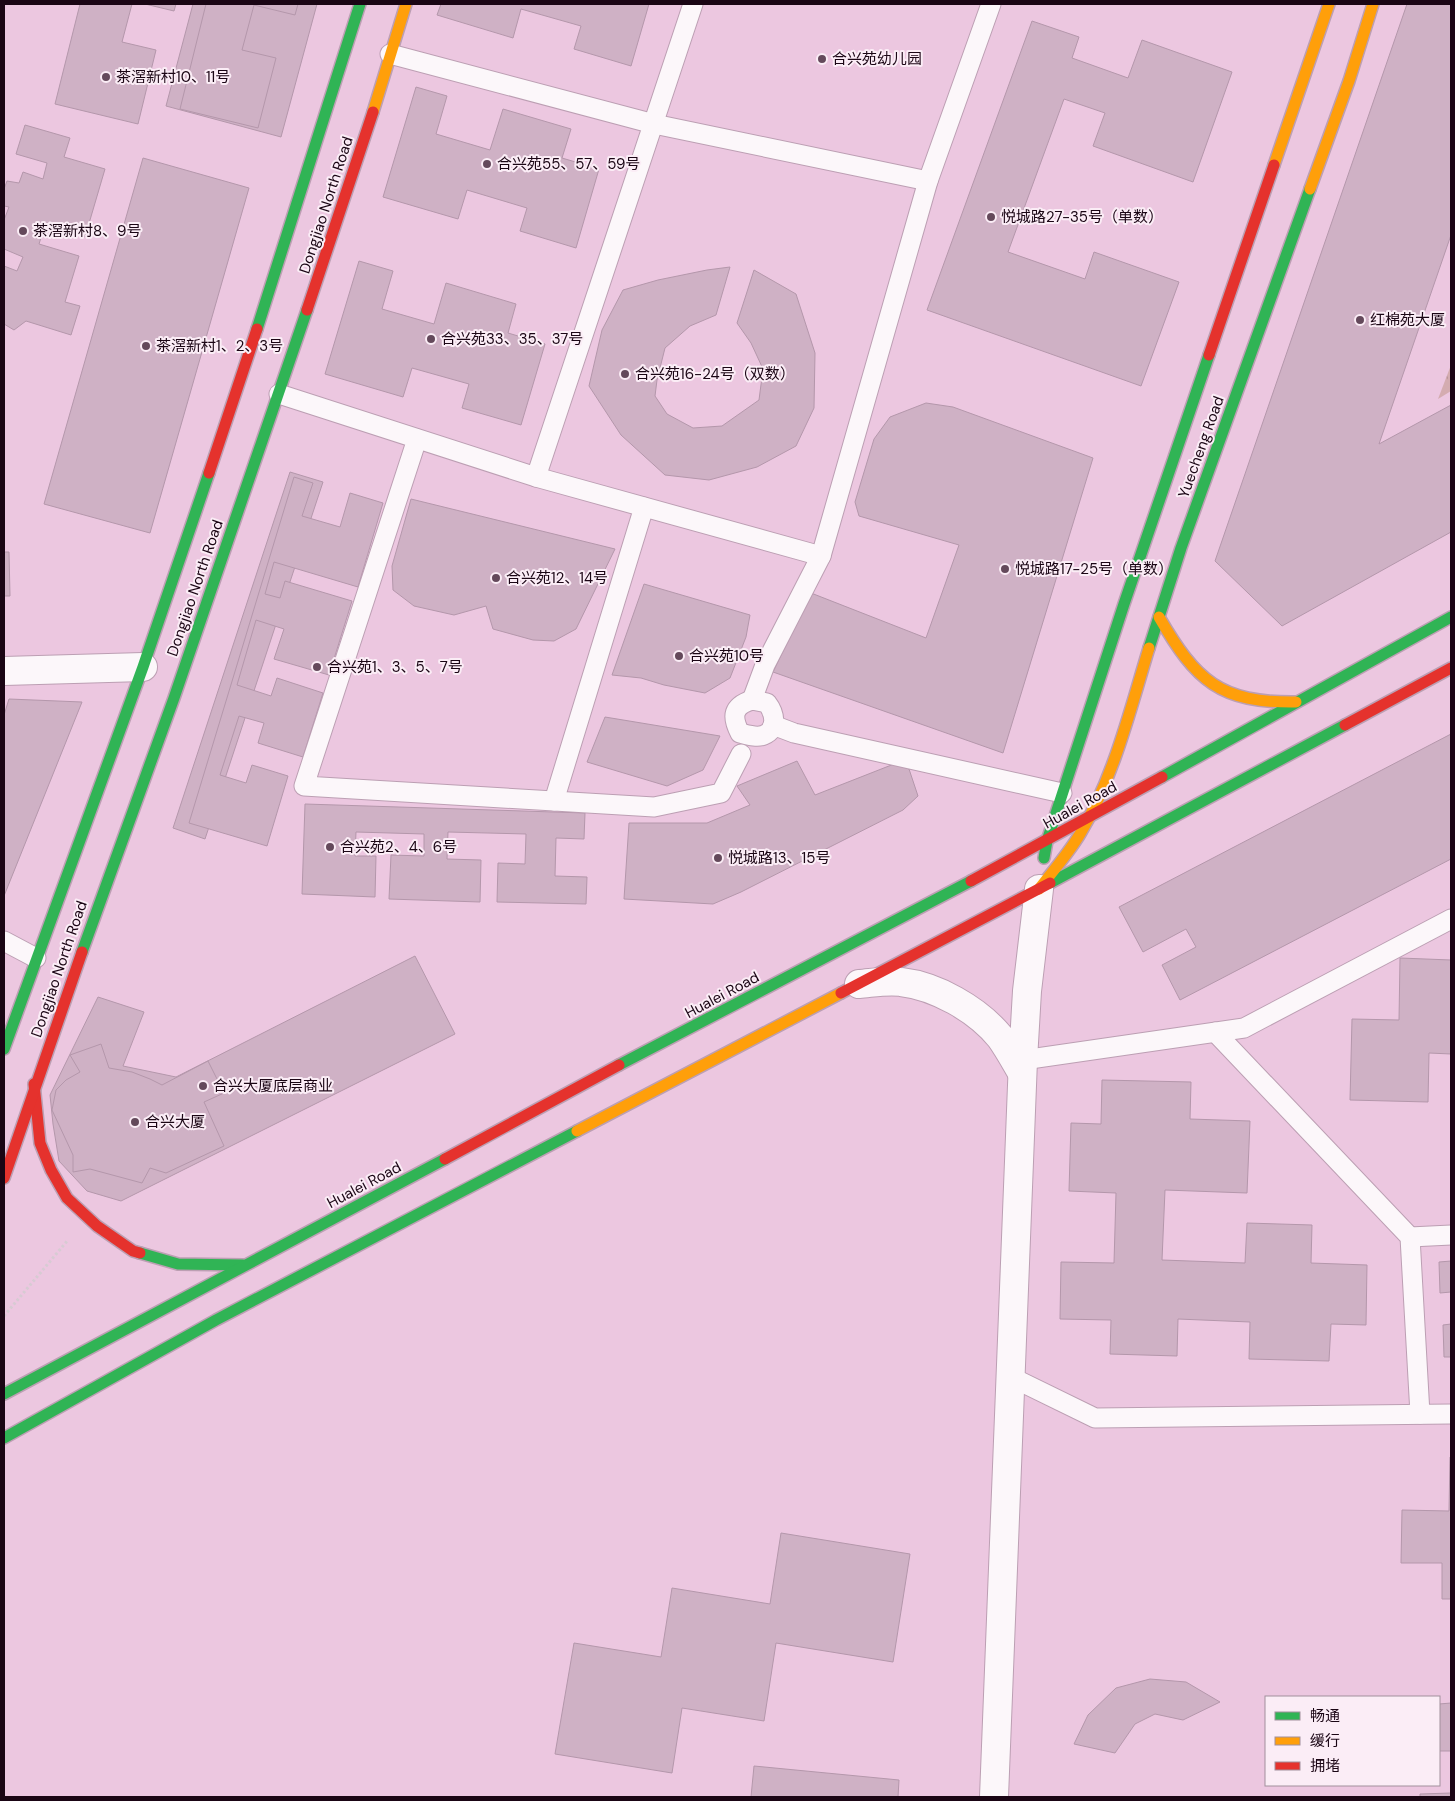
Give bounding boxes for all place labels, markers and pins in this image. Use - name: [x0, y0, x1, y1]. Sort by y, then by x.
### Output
- place label: 合兴苑幼儿园: [832, 49, 922, 69]
- marker: 合兴苑幼儿园: [816, 53, 828, 65]
- place label: 茶滘新村10、11号: [116, 67, 230, 87]
- marker: 茶滘新村10、11号: [100, 71, 112, 83]
- place label: 合兴苑55、57、59号: [497, 154, 640, 174]
- marker: 合兴苑55、57、59号: [481, 158, 493, 170]
- place label: 悦城路27-35号（单数）: [1001, 207, 1163, 227]
- marker: 悦城路27-35号（单数）: [985, 211, 997, 223]
- place label: 茶滘新村8、9号: [33, 221, 142, 241]
- marker: 茶滘新村8、9号: [17, 225, 29, 237]
- place label: 红棉苑大厦: [1370, 310, 1445, 330]
- marker: 红棉苑大厦: [1354, 314, 1366, 326]
- place label: 合兴苑33、35、37号: [441, 329, 583, 349]
- marker: 合兴苑33、35、37号: [425, 333, 437, 345]
- place label: 茶滘新村1、2、3号: [156, 336, 283, 356]
- marker: 茶滘新村1、2、3号: [140, 340, 152, 352]
- place label: 合兴苑16-24号（双数）: [635, 364, 795, 384]
- marker: 合兴苑16-24号（双数）: [619, 368, 631, 380]
- place label: 悦城路17-25号（单数）: [1015, 559, 1173, 579]
- marker: 悦城路17-25号（单数）: [999, 563, 1011, 575]
- place label: 合兴苑12、14号: [506, 568, 608, 588]
- marker: 合兴苑12、14号: [490, 572, 502, 584]
- place label: 合兴苑10号: [689, 646, 764, 666]
- marker: 合兴苑10号: [673, 650, 685, 662]
- place label: 合兴苑1、3、5、7号: [327, 657, 463, 677]
- marker: 合兴苑1、3、5、7号: [311, 661, 323, 673]
- place label: 合兴苑2、4、6号: [340, 837, 457, 857]
- marker: 合兴苑2、4、6号: [324, 841, 336, 853]
- place label: 悦城路13、15号: [728, 848, 830, 868]
- marker: 悦城路13、15号: [712, 852, 724, 864]
- place label: 合兴大厦底层商业: [213, 1076, 333, 1096]
- marker: 合兴大厦底层商业: [197, 1080, 209, 1092]
- place label: 合兴大厦: [145, 1112, 205, 1132]
- marker: 合兴大厦: [129, 1116, 141, 1128]

